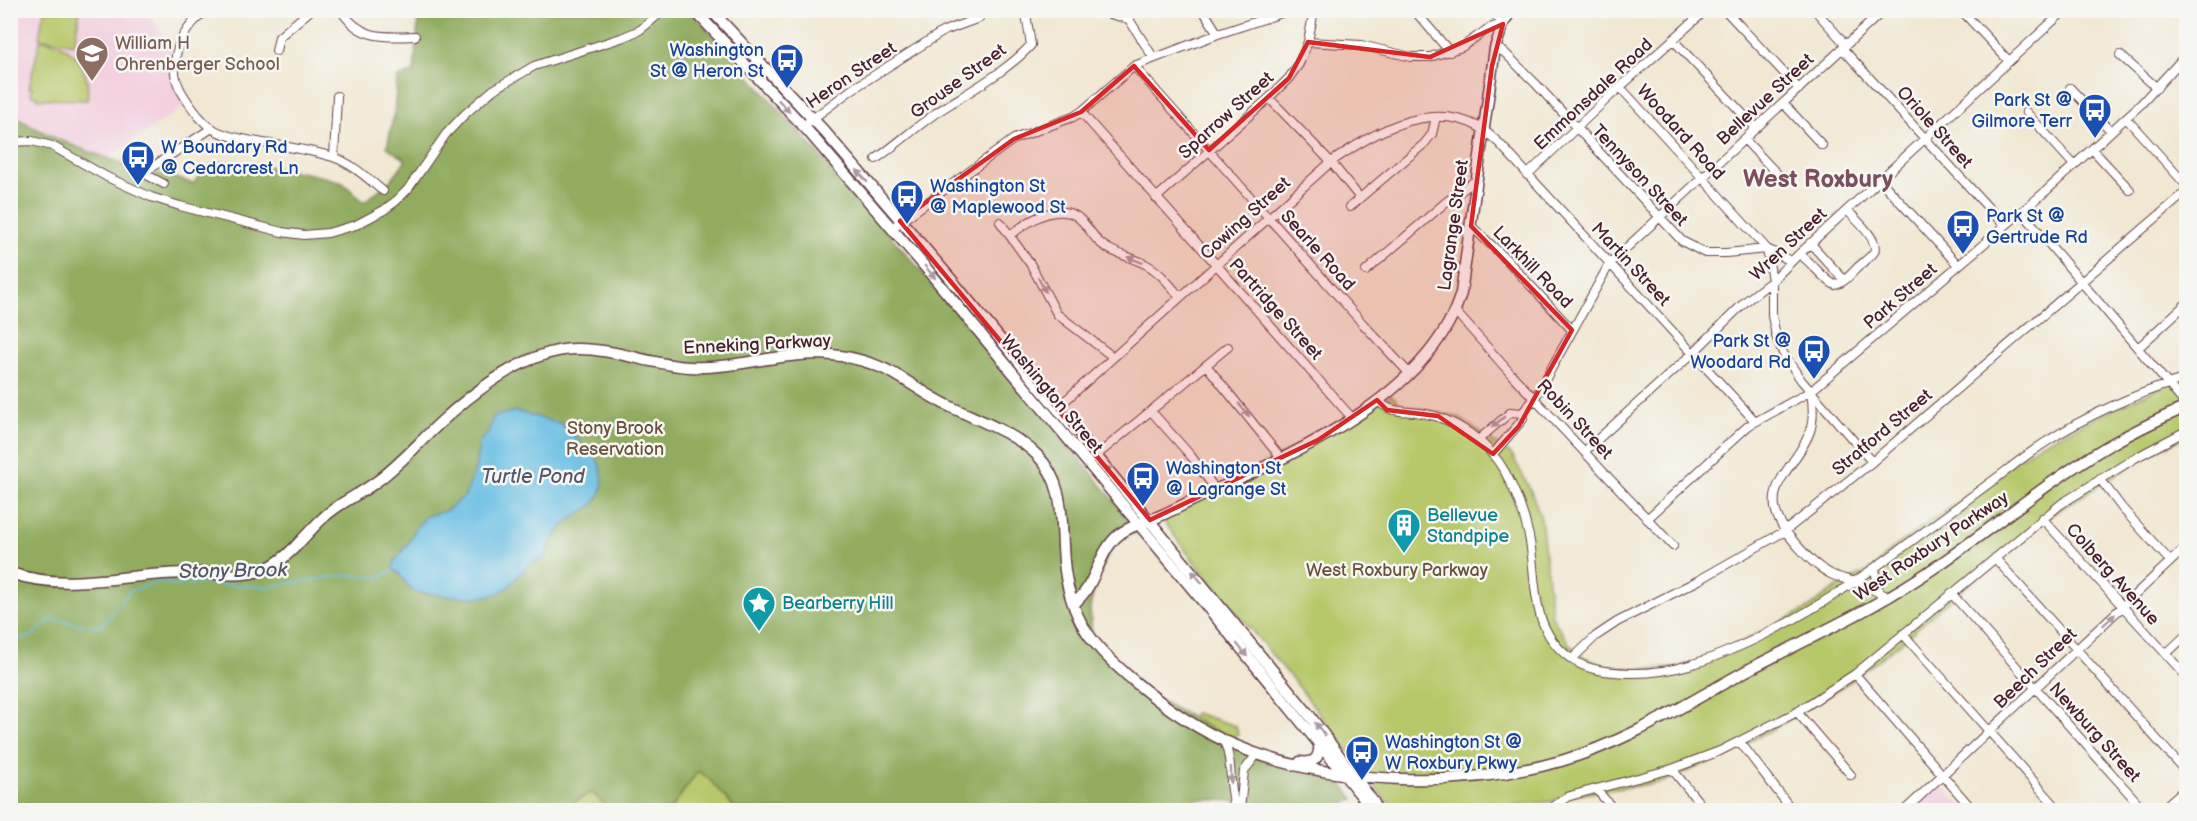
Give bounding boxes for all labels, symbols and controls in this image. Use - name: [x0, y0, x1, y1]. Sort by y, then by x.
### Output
- place label: William H Ohrenberger School: [115, 33, 280, 75]
- street label: Emmonsdale Road: [1530, 34, 1657, 155]
- school or university icon: William H Ohrenberger School: [74, 35, 110, 82]
- street label: Heron Street: [802, 37, 901, 113]
- street label: Grouse Street: [906, 39, 1011, 123]
- place label: Washington St @ Heron St: [650, 40, 764, 82]
- bus stop icon: Washington St @ Heron St: [769, 42, 805, 89]
- street label: Bellevue Street: [1713, 49, 1818, 150]
- street label: Sparrow Street: [1175, 67, 1278, 163]
- street label: Woodard Road: [1632, 80, 1729, 184]
- street label: Oriole Street: [1892, 82, 1977, 173]
- place label: Park St @ Gilmore Terr: [1971, 90, 2072, 132]
- bus stop icon: Park St @ Gilmore Terr: [2077, 92, 2113, 139]
- one-way arrow: [777, 98, 791, 113]
- street label: Tennyson Street: [1587, 120, 1692, 231]
- place label: W Boundary Rd @ Cedarcrest Ln: [161, 137, 299, 179]
- bus stop icon: W Boundary Rd @ Cedarcrest Ln: [120, 139, 156, 186]
- street label: Lagrange Street: [1434, 158, 1473, 292]
- district label: West Roxbury: [1743, 165, 1893, 194]
- one-way arrow: [856, 169, 869, 184]
- street label: Cowing Street: [1196, 172, 1295, 264]
- place label: Washington St @ Maplewood St: [930, 176, 1066, 218]
- bus stop icon: Washington St @ Maplewood St: [889, 178, 925, 225]
- street label: Wren Street: [1746, 203, 1831, 285]
- street label: Searle Road: [1276, 206, 1359, 295]
- place label: Park St @ Gertrude Rd: [1986, 206, 2088, 248]
- bus stop icon: Park St @ Gertrude Rd: [1945, 208, 1981, 255]
- street label: Martin Street: [1587, 218, 1675, 311]
- street label: Larkhill Road: [1488, 222, 1577, 313]
- street label: Partridge Street: [1225, 254, 1327, 365]
- one-way arrow: [1126, 255, 1144, 265]
- street label: Park Street: [1859, 259, 1942, 334]
- one-way arrow: [924, 264, 937, 280]
- one-way arrow: [1037, 276, 1046, 293]
- street label: Enneking Parkway: [683, 330, 832, 359]
- street label: Washington Street: [996, 331, 1108, 458]
- place label: Park St @ Woodard Rd: [1690, 331, 1791, 373]
- bus stop icon: Park St @ Woodard Rd: [1796, 333, 1832, 380]
- street label: Robin Street: [1532, 375, 1617, 464]
- street label: Stratford Street: [1828, 384, 1937, 480]
- one-way arrow: [1237, 402, 1250, 418]
- one-way arrow: [1491, 415, 1506, 429]
- park label: Stony Brook Reservation: [566, 418, 664, 460]
- place label: Washington St @ Lagrange St: [1166, 458, 1287, 500]
- bus stop icon: Washington St @ Lagrange St: [1125, 460, 1161, 507]
- one-way arrow: [1103, 464, 1116, 480]
- water label: Turtle Pond: [481, 465, 585, 489]
- street label: West Roxbury Parkway: [1850, 486, 2013, 606]
- place label: Bellevue Standpipe: [1427, 505, 1510, 547]
- building icon: Bellevue Standpipe: [1386, 507, 1422, 554]
- street label: Colberg Avenue: [2061, 519, 2164, 630]
- water label: Stony Brook: [179, 558, 289, 584]
- park label: West Roxbury Parkway: [1306, 560, 1489, 581]
- one-way arrow: [1191, 570, 1204, 585]
- place icon: Bearberry Hill: [741, 585, 777, 632]
- place label: Bearberry Hill: [782, 593, 894, 614]
- one-way arrow: [2101, 613, 2115, 627]
- street label: Beech Street: [1990, 623, 2082, 713]
- one-way arrow: [1236, 642, 1248, 657]
- street label: Newburg Street: [2044, 678, 2145, 787]
- one-way arrow: [1314, 721, 1326, 736]
- place label: Washington St @ W Roxbury Pkwy: [1385, 732, 1522, 774]
- bus stop icon: Washington St @ W Roxbury Pkwy: [1344, 734, 1380, 781]
- one-way arrow: [1226, 766, 1236, 785]

